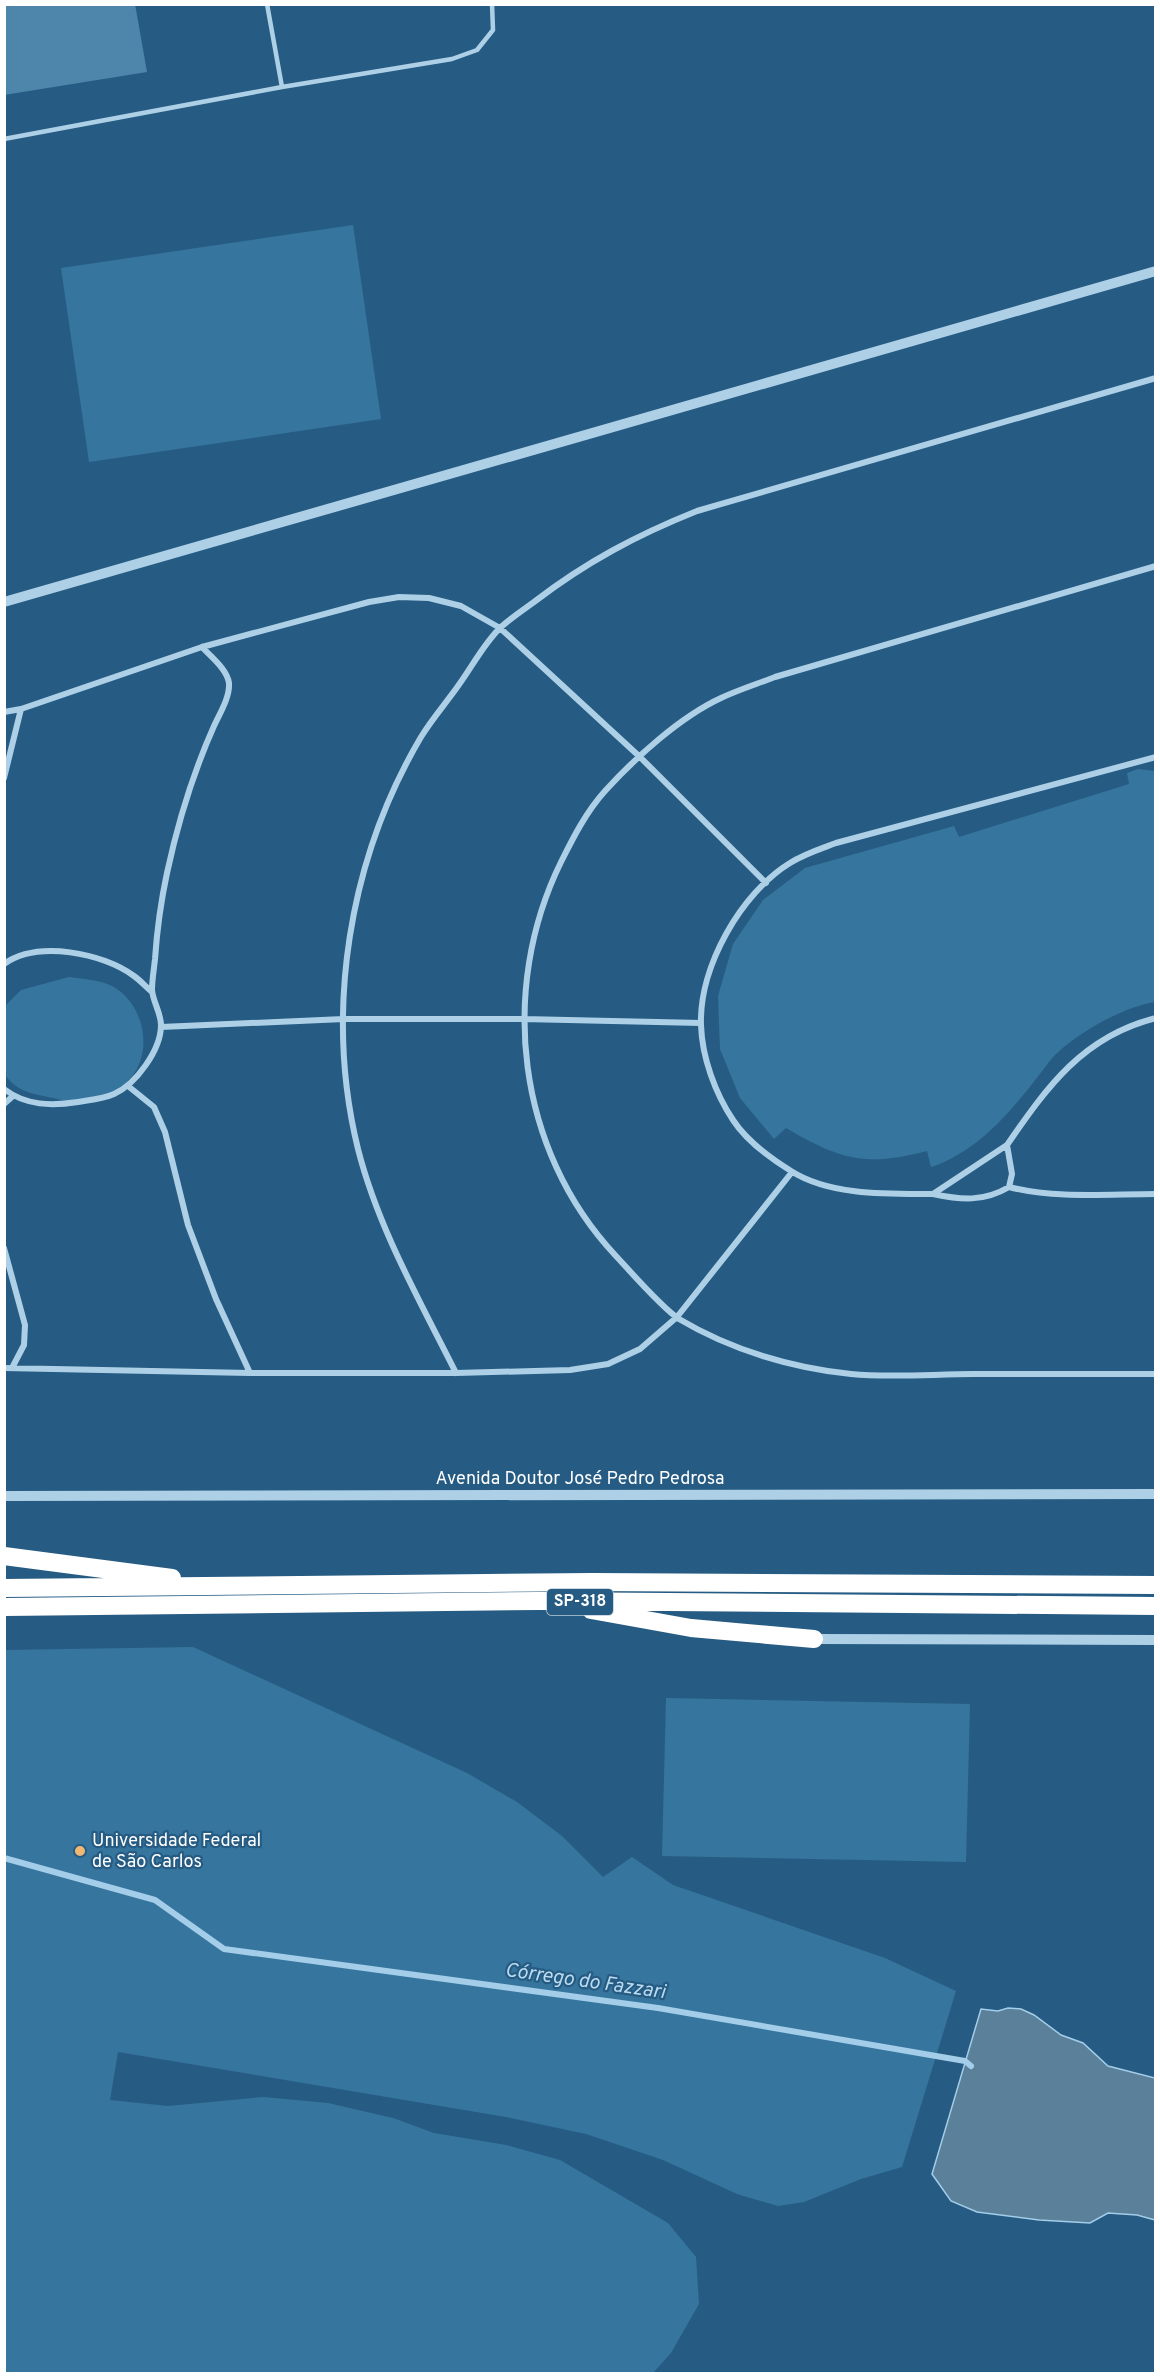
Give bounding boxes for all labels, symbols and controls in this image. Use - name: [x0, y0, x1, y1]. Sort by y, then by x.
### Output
- street label: Avenida Doutor José Pedro Pedrosa: [436, 1468, 724, 1491]
- road number: SP-318: [547, 1589, 613, 1615]
- place label: Universidade Federal de São Carlos: [92, 1830, 261, 1874]
- marker: Universidade Federal de São Carlos: [73, 1844, 87, 1858]
- water label: Córrego do Fazzari: [503, 1958, 668, 2006]

